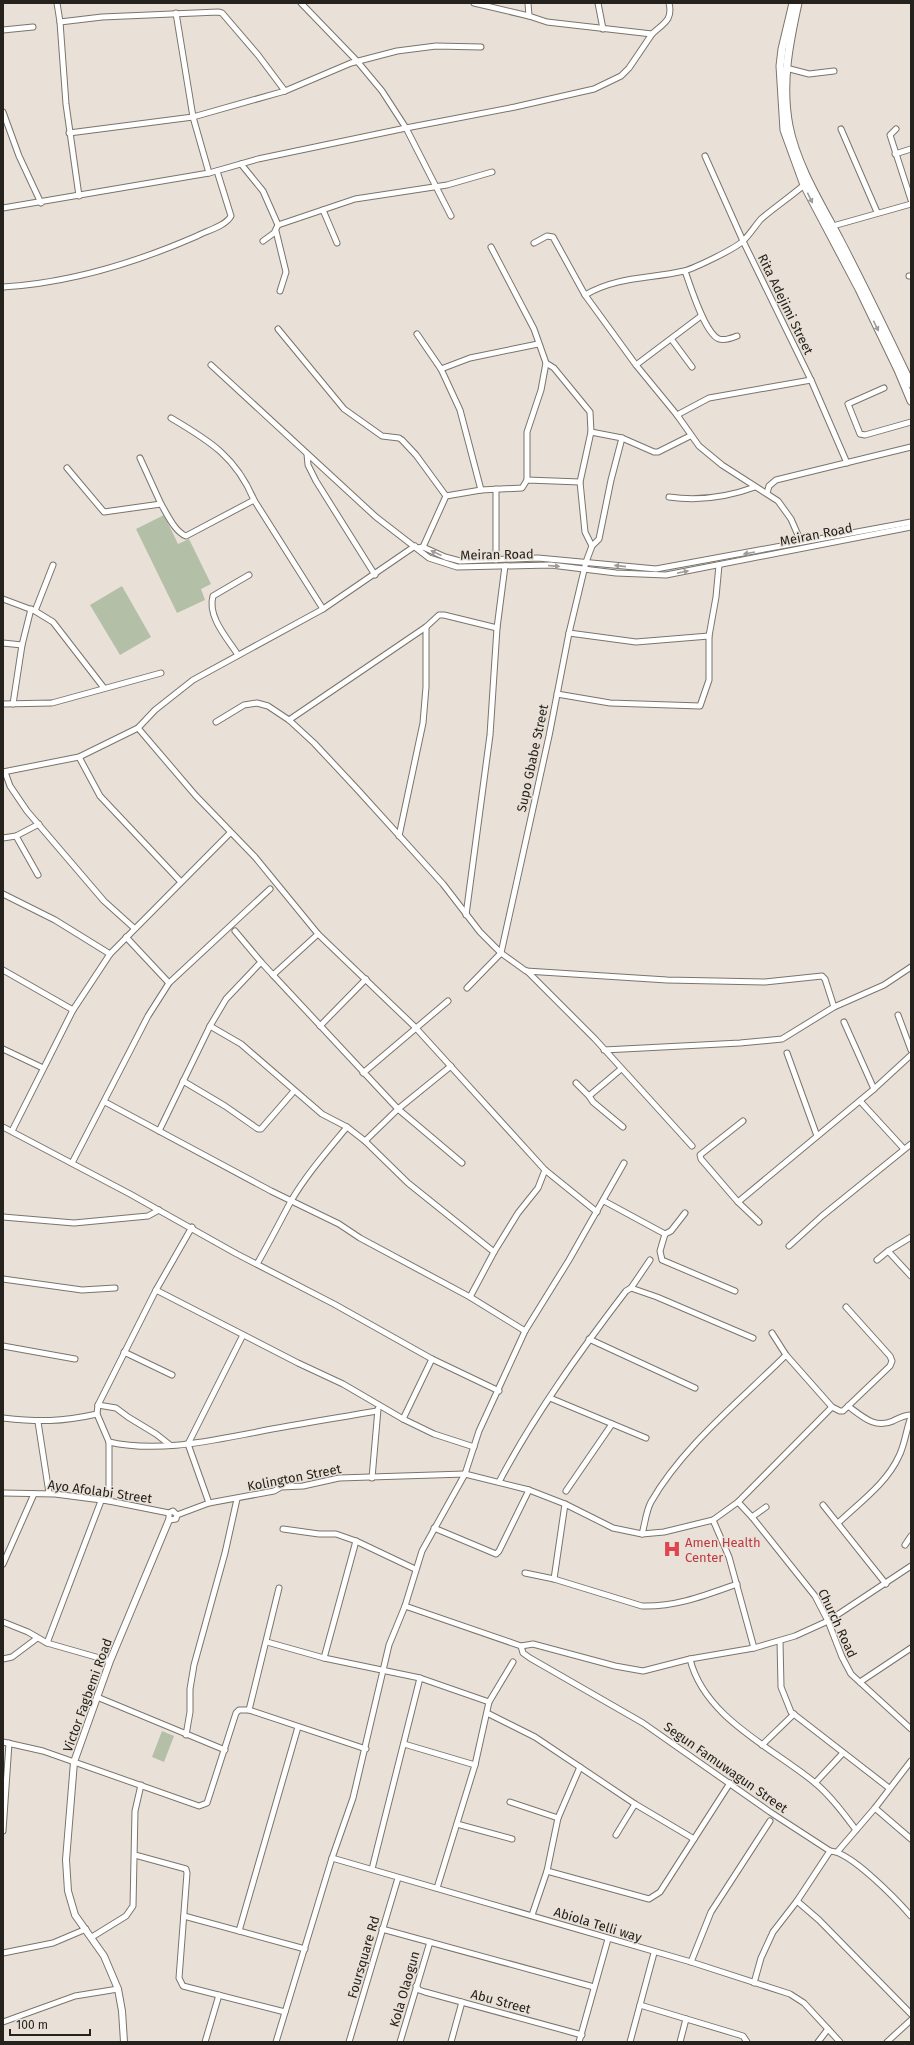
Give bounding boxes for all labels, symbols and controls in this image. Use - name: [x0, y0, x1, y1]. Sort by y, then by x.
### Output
- one-way arrow: [807, 192, 814, 204]
- street label: Rita Adejimi Street: [755, 252, 816, 357]
- one-way arrow: [873, 320, 880, 332]
- street label: Meiran Road: [779, 520, 854, 549]
- street label: Meiran Road: [460, 546, 534, 563]
- one-way arrow: [431, 550, 442, 556]
- one-way arrow: [743, 550, 755, 556]
- one-way arrow: [548, 562, 560, 569]
- one-way arrow: [614, 563, 626, 569]
- one-way arrow: [677, 569, 689, 575]
- street label: Supo Gbabe Street: [514, 703, 551, 813]
- street label: Kolington Street: [246, 1461, 343, 1494]
- street label: Ayo Afolabi Street: [47, 1477, 153, 1506]
- place label: Amen Health Center: [685, 1535, 761, 1565]
- hospital icon: Amen Health Center: [662, 1539, 682, 1559]
- street label: Church Road: [815, 1586, 860, 1660]
- street label: Victor Fagbemi Road: [60, 1636, 115, 1754]
- street label: Segun Famuwagun Street: [661, 1719, 791, 1816]
- street label: Abiola Telli way: [552, 1904, 644, 1945]
- street label: Foursquare Rd: [345, 1914, 382, 2000]
- street label: Kola Olaogun: [386, 1949, 423, 2029]
- street label: Abu Street: [469, 1986, 533, 2017]
- scale bar: [10, 2011, 90, 2037]
- text: 100 m: [16, 2018, 48, 2032]

